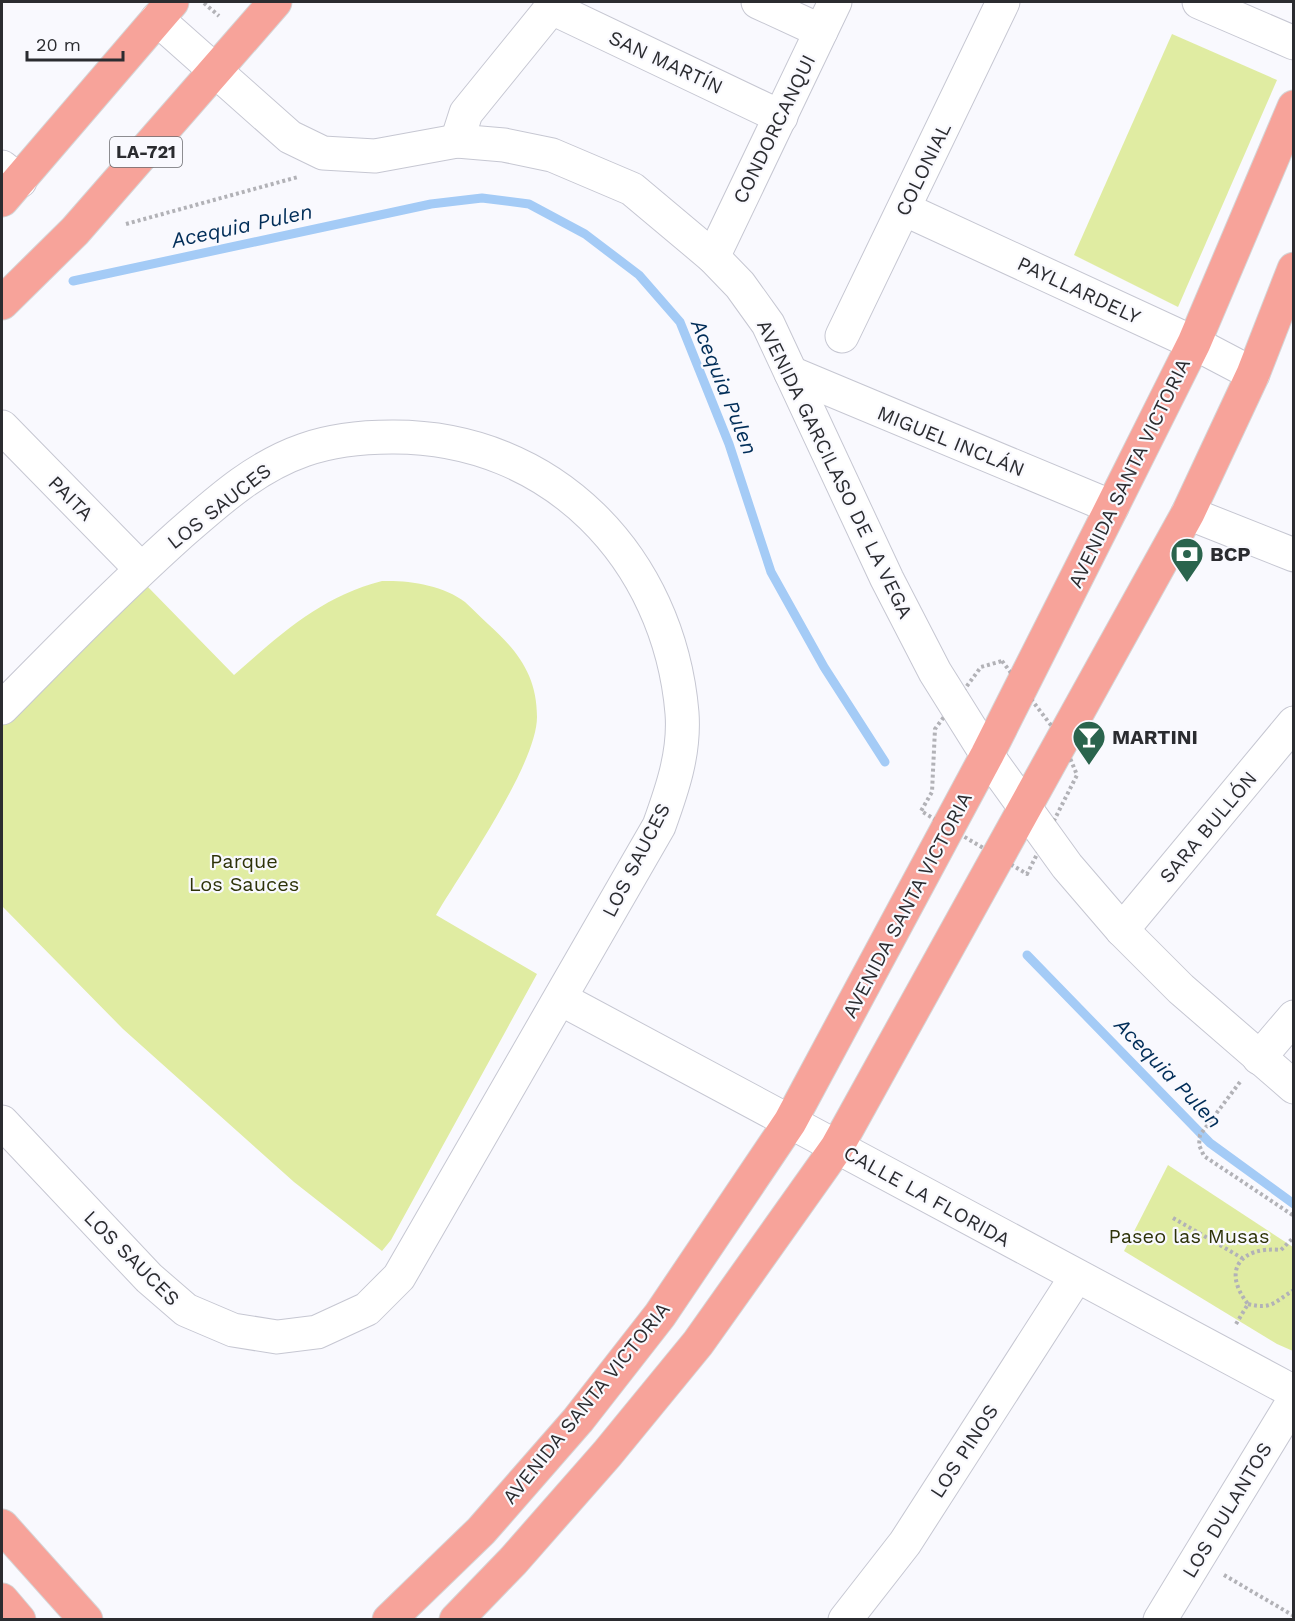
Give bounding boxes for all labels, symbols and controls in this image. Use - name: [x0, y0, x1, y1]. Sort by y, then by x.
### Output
- scale bar: [27, 24, 123, 62]
- street label: SAN MARTÍN: [605, 25, 727, 99]
- text: 20 m: [36, 34, 81, 55]
- street label: CONDORCANQUI: [728, 51, 820, 207]
- street label: COLONIAL: [890, 118, 956, 220]
- road number: LA-721: [110, 137, 182, 167]
- water label: Acequia Pulen: [168, 198, 315, 253]
- street label: PAYLLARDELY: [1014, 251, 1145, 329]
- water label: Acequia Pulen: [686, 315, 763, 458]
- street label: AVENIDA GARCILASO DE LA VEGA: [752, 316, 918, 622]
- street label: AVENIDA SANTA VICTORIA: [1063, 354, 1195, 592]
- street label: MIGUEL INCLÁN: [874, 401, 1028, 481]
- street label: LOS SAUCES: [162, 458, 276, 554]
- street label: PAITA: [43, 470, 99, 526]
- bank icon: BCP: [1169, 536, 1205, 583]
- place label: BCP: [1210, 542, 1251, 566]
- bar icon: MARTINI: [1071, 719, 1107, 766]
- place label: MARTINI: [1112, 725, 1198, 749]
- street label: SARA BULLÓN: [1154, 766, 1262, 888]
- street label: AVENIDA SANTA VICTORIA: [837, 788, 977, 1022]
- street label: LOS SAUCES: [597, 799, 675, 921]
- park label: Parque Los Sauces: [189, 849, 299, 896]
- water label: Acequia Pulen: [1109, 1012, 1227, 1133]
- street label: CALLE LA FLORIDA: [840, 1140, 1014, 1252]
- street label: LOS SAUCES: [79, 1205, 185, 1311]
- park label: Paseo las Musas: [1109, 1224, 1269, 1248]
- street label: AVENIDA SANTA VICTORIA: [497, 1297, 675, 1509]
- street label: LOS PINOS: [925, 1400, 1003, 1502]
- street label: LOS DULANTOS: [1177, 1438, 1277, 1582]

